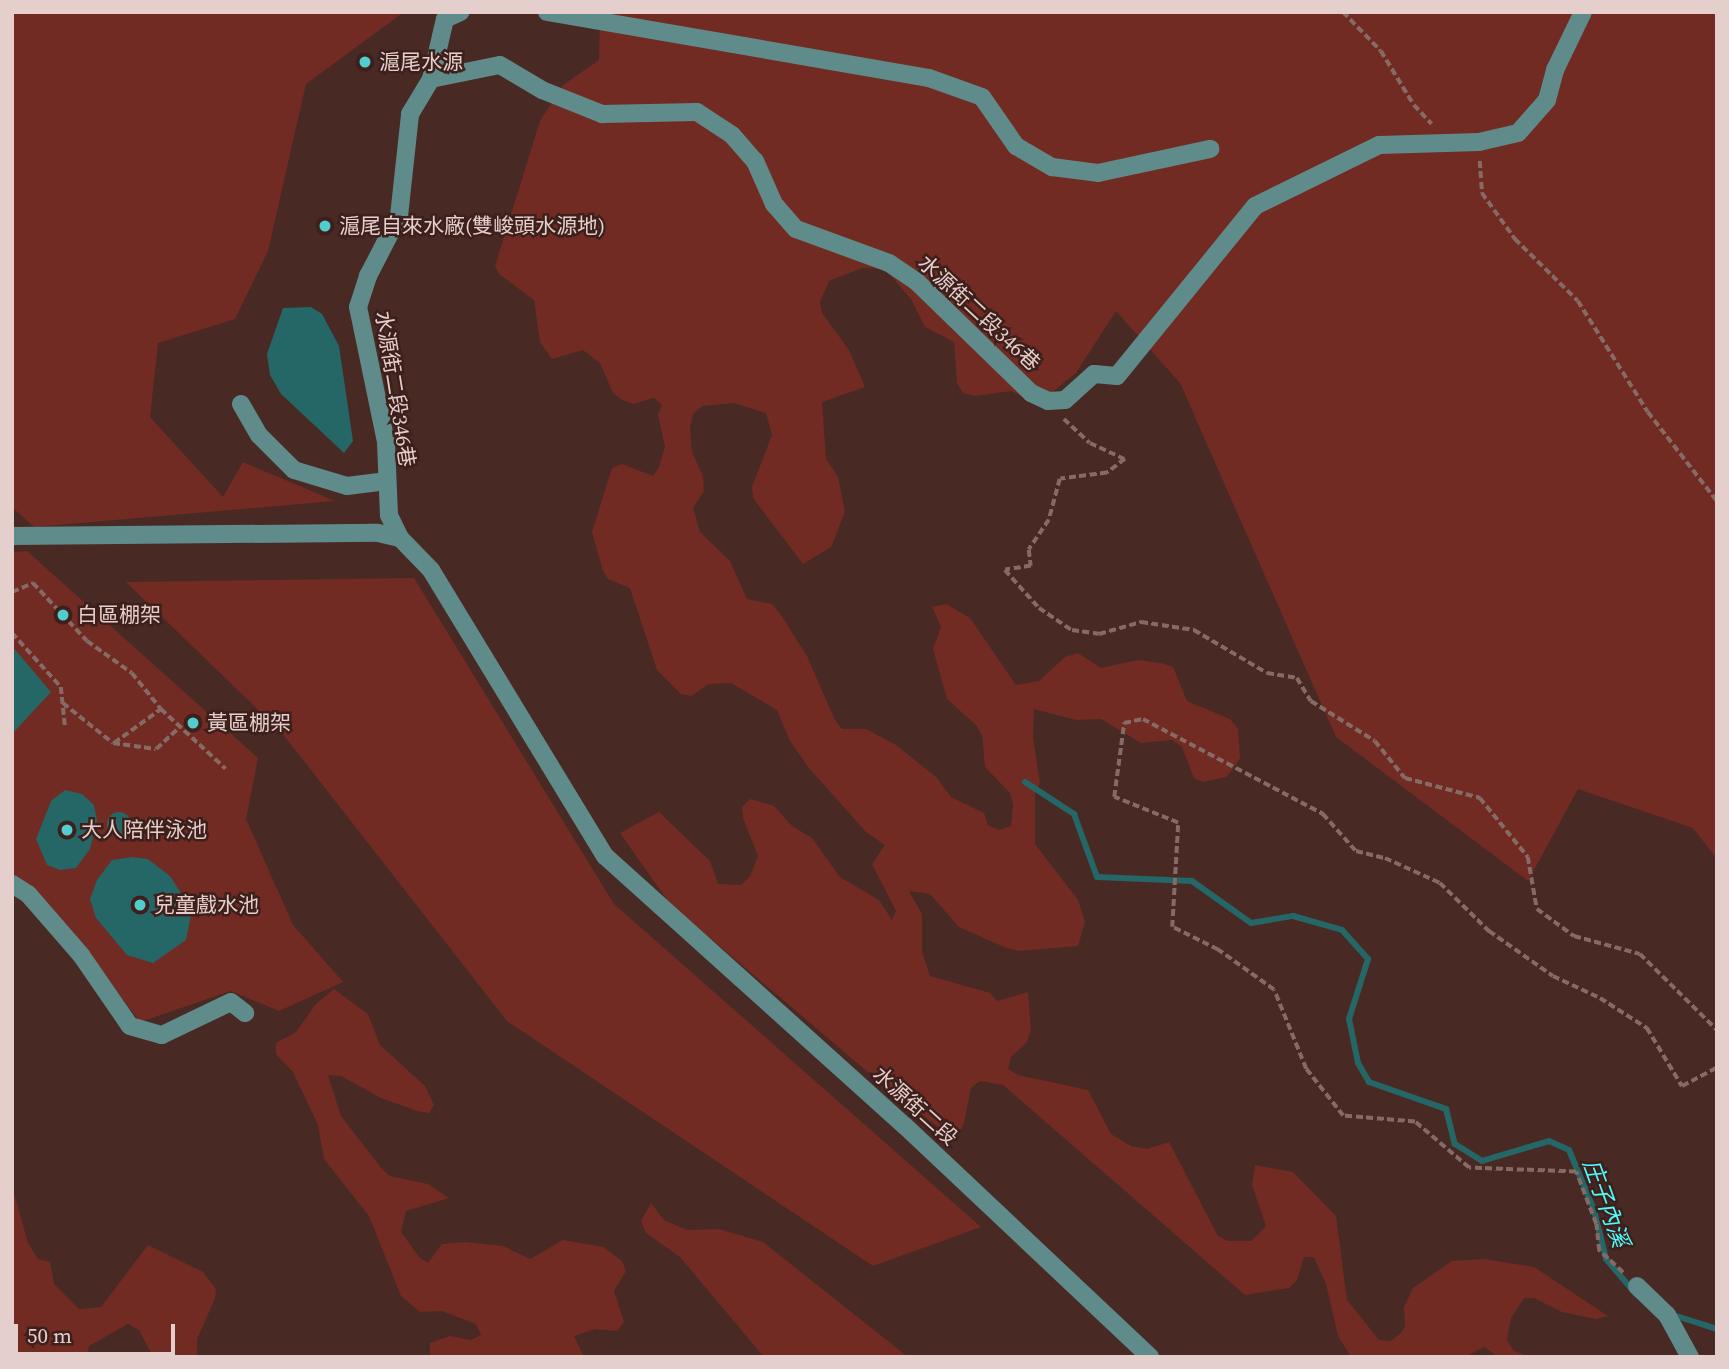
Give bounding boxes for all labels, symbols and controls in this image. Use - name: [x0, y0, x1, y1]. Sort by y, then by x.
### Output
- place label: 滬尾水源: [379, 49, 463, 75]
- marker: 滬尾水源: [357, 54, 373, 70]
- place label: 滬尾自來水廠(雙峻頭水源地): [339, 213, 605, 239]
- marker: 滬尾自來水廠(雙峻頭水源地): [317, 218, 333, 234]
- street label: 水源街二段346巷: [913, 250, 1045, 376]
- street label: 水源街二段346巷: [370, 309, 420, 469]
- place label: 白區棚架: [77, 602, 161, 628]
- marker: 白區棚架: [55, 607, 71, 623]
- place label: 黃區棚架: [207, 710, 291, 736]
- marker: 黃區棚架: [185, 715, 201, 731]
- place label: 大人陪伴泳池: [81, 817, 207, 843]
- marker: 大人陪伴泳池: [59, 822, 75, 838]
- place label: 兒童戲水池: [154, 892, 259, 918]
- marker: 兒童戲水池: [132, 897, 148, 913]
- street label: 水源街二段: [868, 1062, 962, 1150]
- water label: 庄子內溪: [1577, 1155, 1635, 1251]
- scale bar: [18, 1310, 178, 1354]
- text: 50 m: [27, 1321, 72, 1350]

